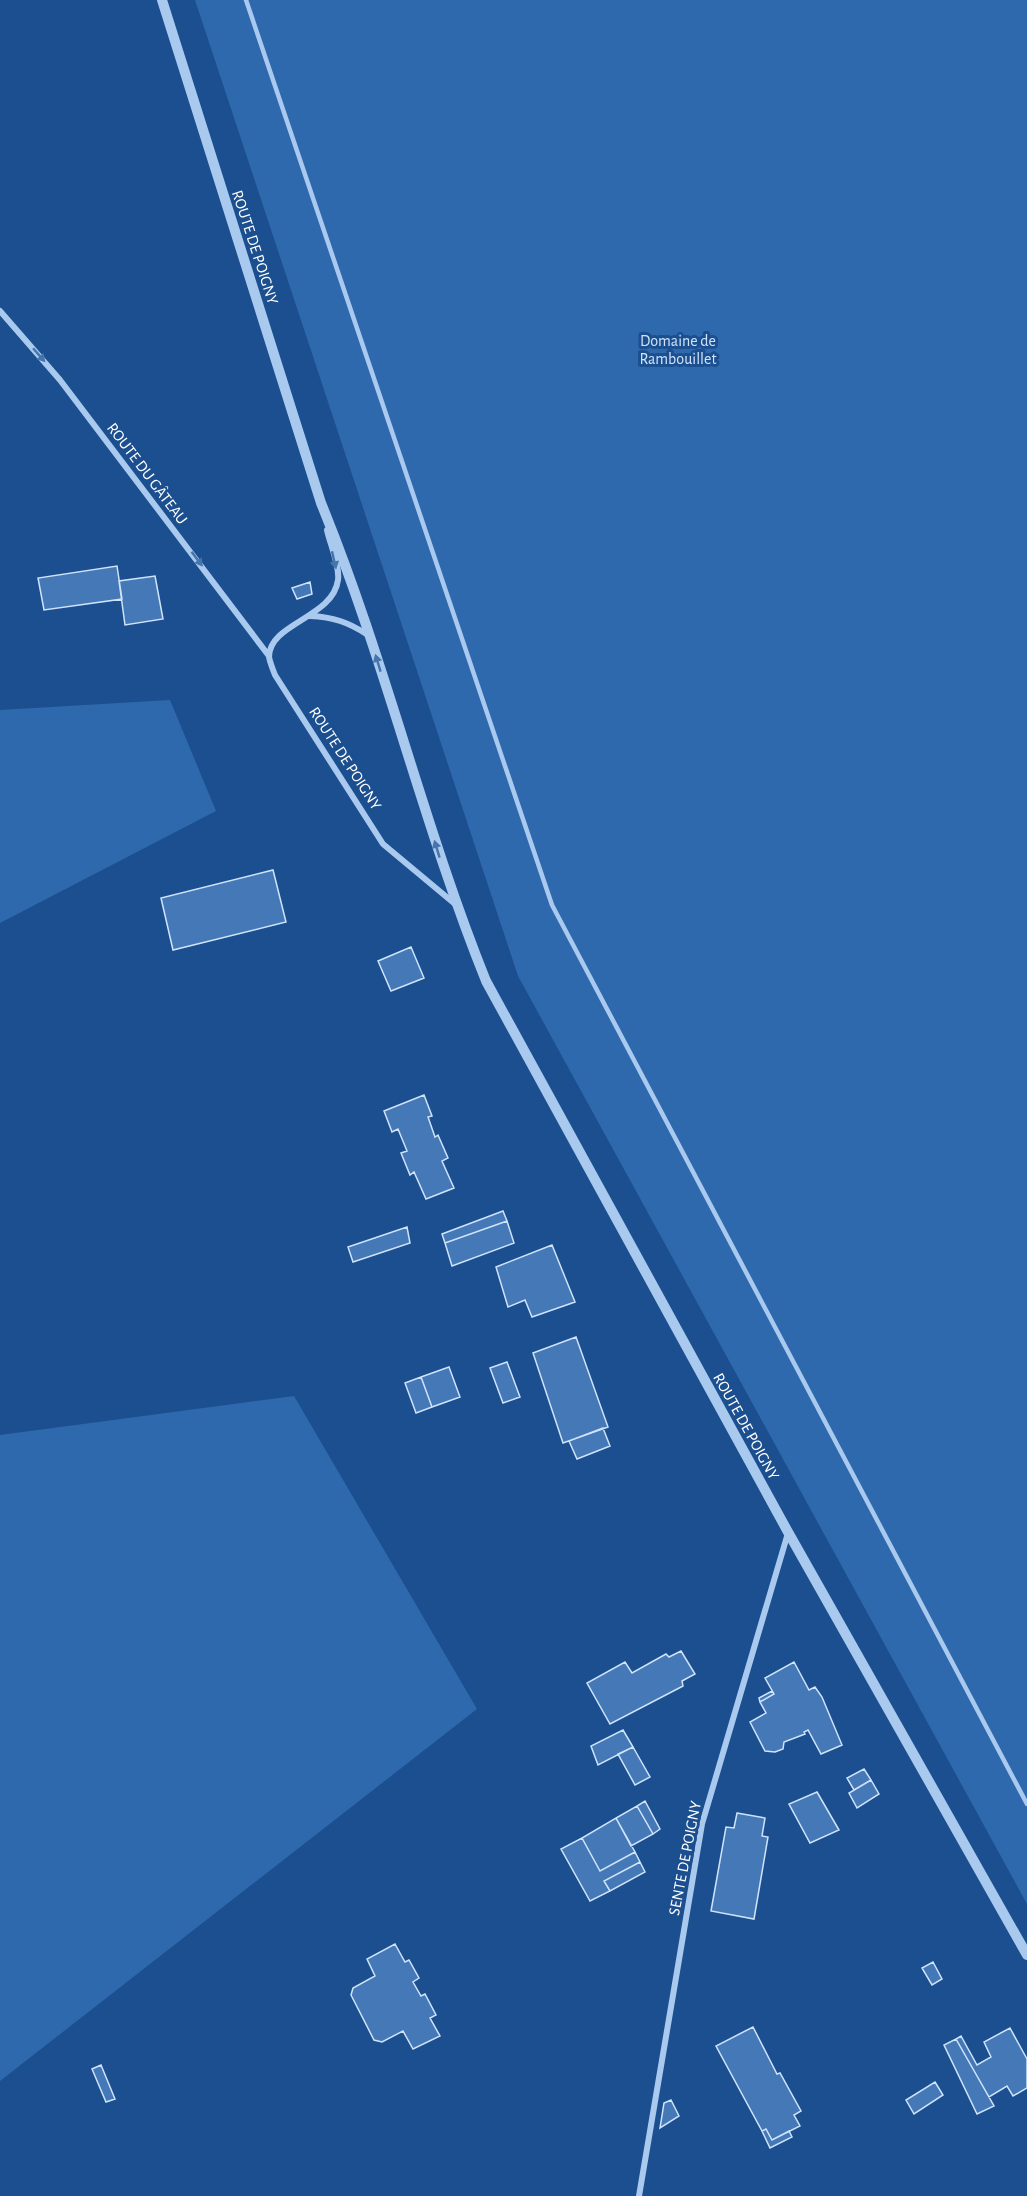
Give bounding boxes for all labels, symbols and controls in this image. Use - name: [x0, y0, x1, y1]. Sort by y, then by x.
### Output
- street label: ROUTE DE POIGNY: [229, 188, 281, 307]
- park label: Domaine de Rambouillet: [639, 333, 717, 367]
- one-way arrow: [32, 347, 45, 362]
- street label: ROUTE DU GÂTEAU: [104, 419, 192, 527]
- one-way arrow: [191, 550, 203, 566]
- one-way arrow: [330, 551, 339, 570]
- one-way arrow: [373, 654, 383, 672]
- street label: ROUTE DE POIGNY: [306, 704, 385, 813]
- one-way arrow: [432, 840, 441, 858]
- street label: ROUTE DE POIGNY: [710, 1370, 782, 1483]
- street label: SENTE DE POIGNY: [666, 1799, 704, 1917]

